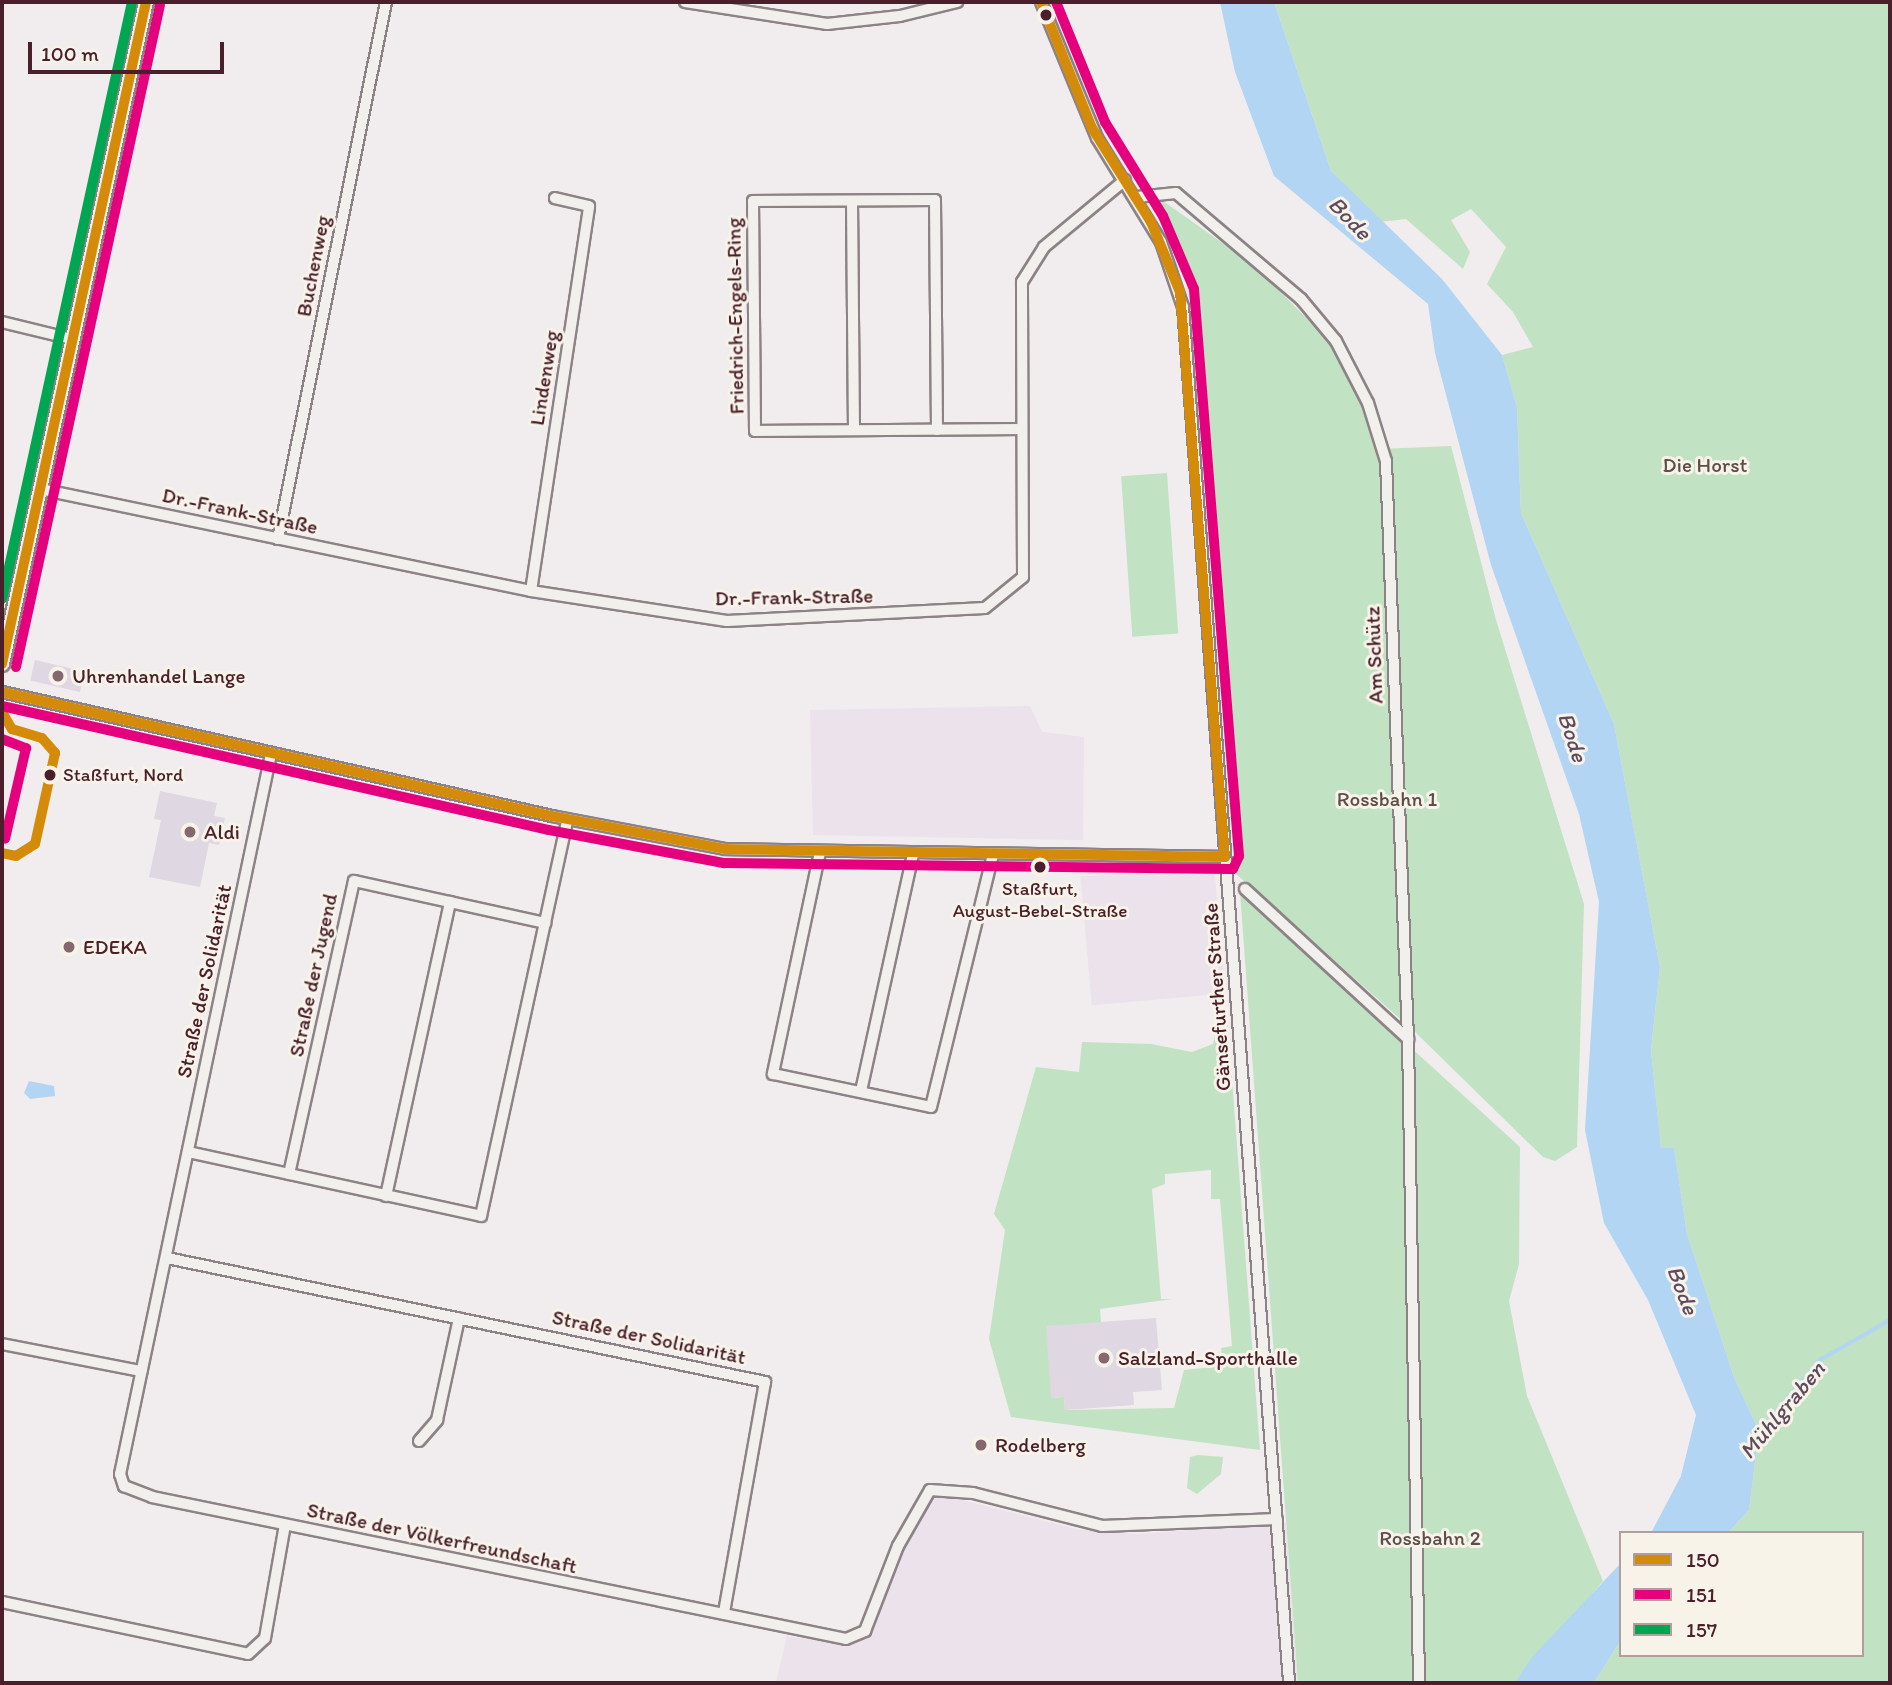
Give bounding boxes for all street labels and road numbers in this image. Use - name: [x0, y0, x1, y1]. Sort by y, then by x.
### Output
- street label: Buchenweg: [291, 213, 335, 319]
- street label: Friedrich-Engels-Ring: [721, 217, 749, 415]
- street label: Lindenweg: [524, 329, 564, 427]
- street label: Dr.-Frank-Straße: [160, 482, 320, 540]
- street label: Dr.-Frank-Straße: [715, 583, 873, 611]
- street label: Am Schütz: [1360, 606, 1388, 704]
- street label: Straße der Solidarität: [171, 882, 237, 1080]
- street label: Straße der Jugend: [283, 892, 343, 1058]
- street label: Gänsefurther Straße: [1198, 902, 1236, 1092]
- street label: Straße der Solidarität: [550, 1304, 748, 1370]
- street label: Straße der Völkerfreundschaft: [305, 1497, 579, 1579]

